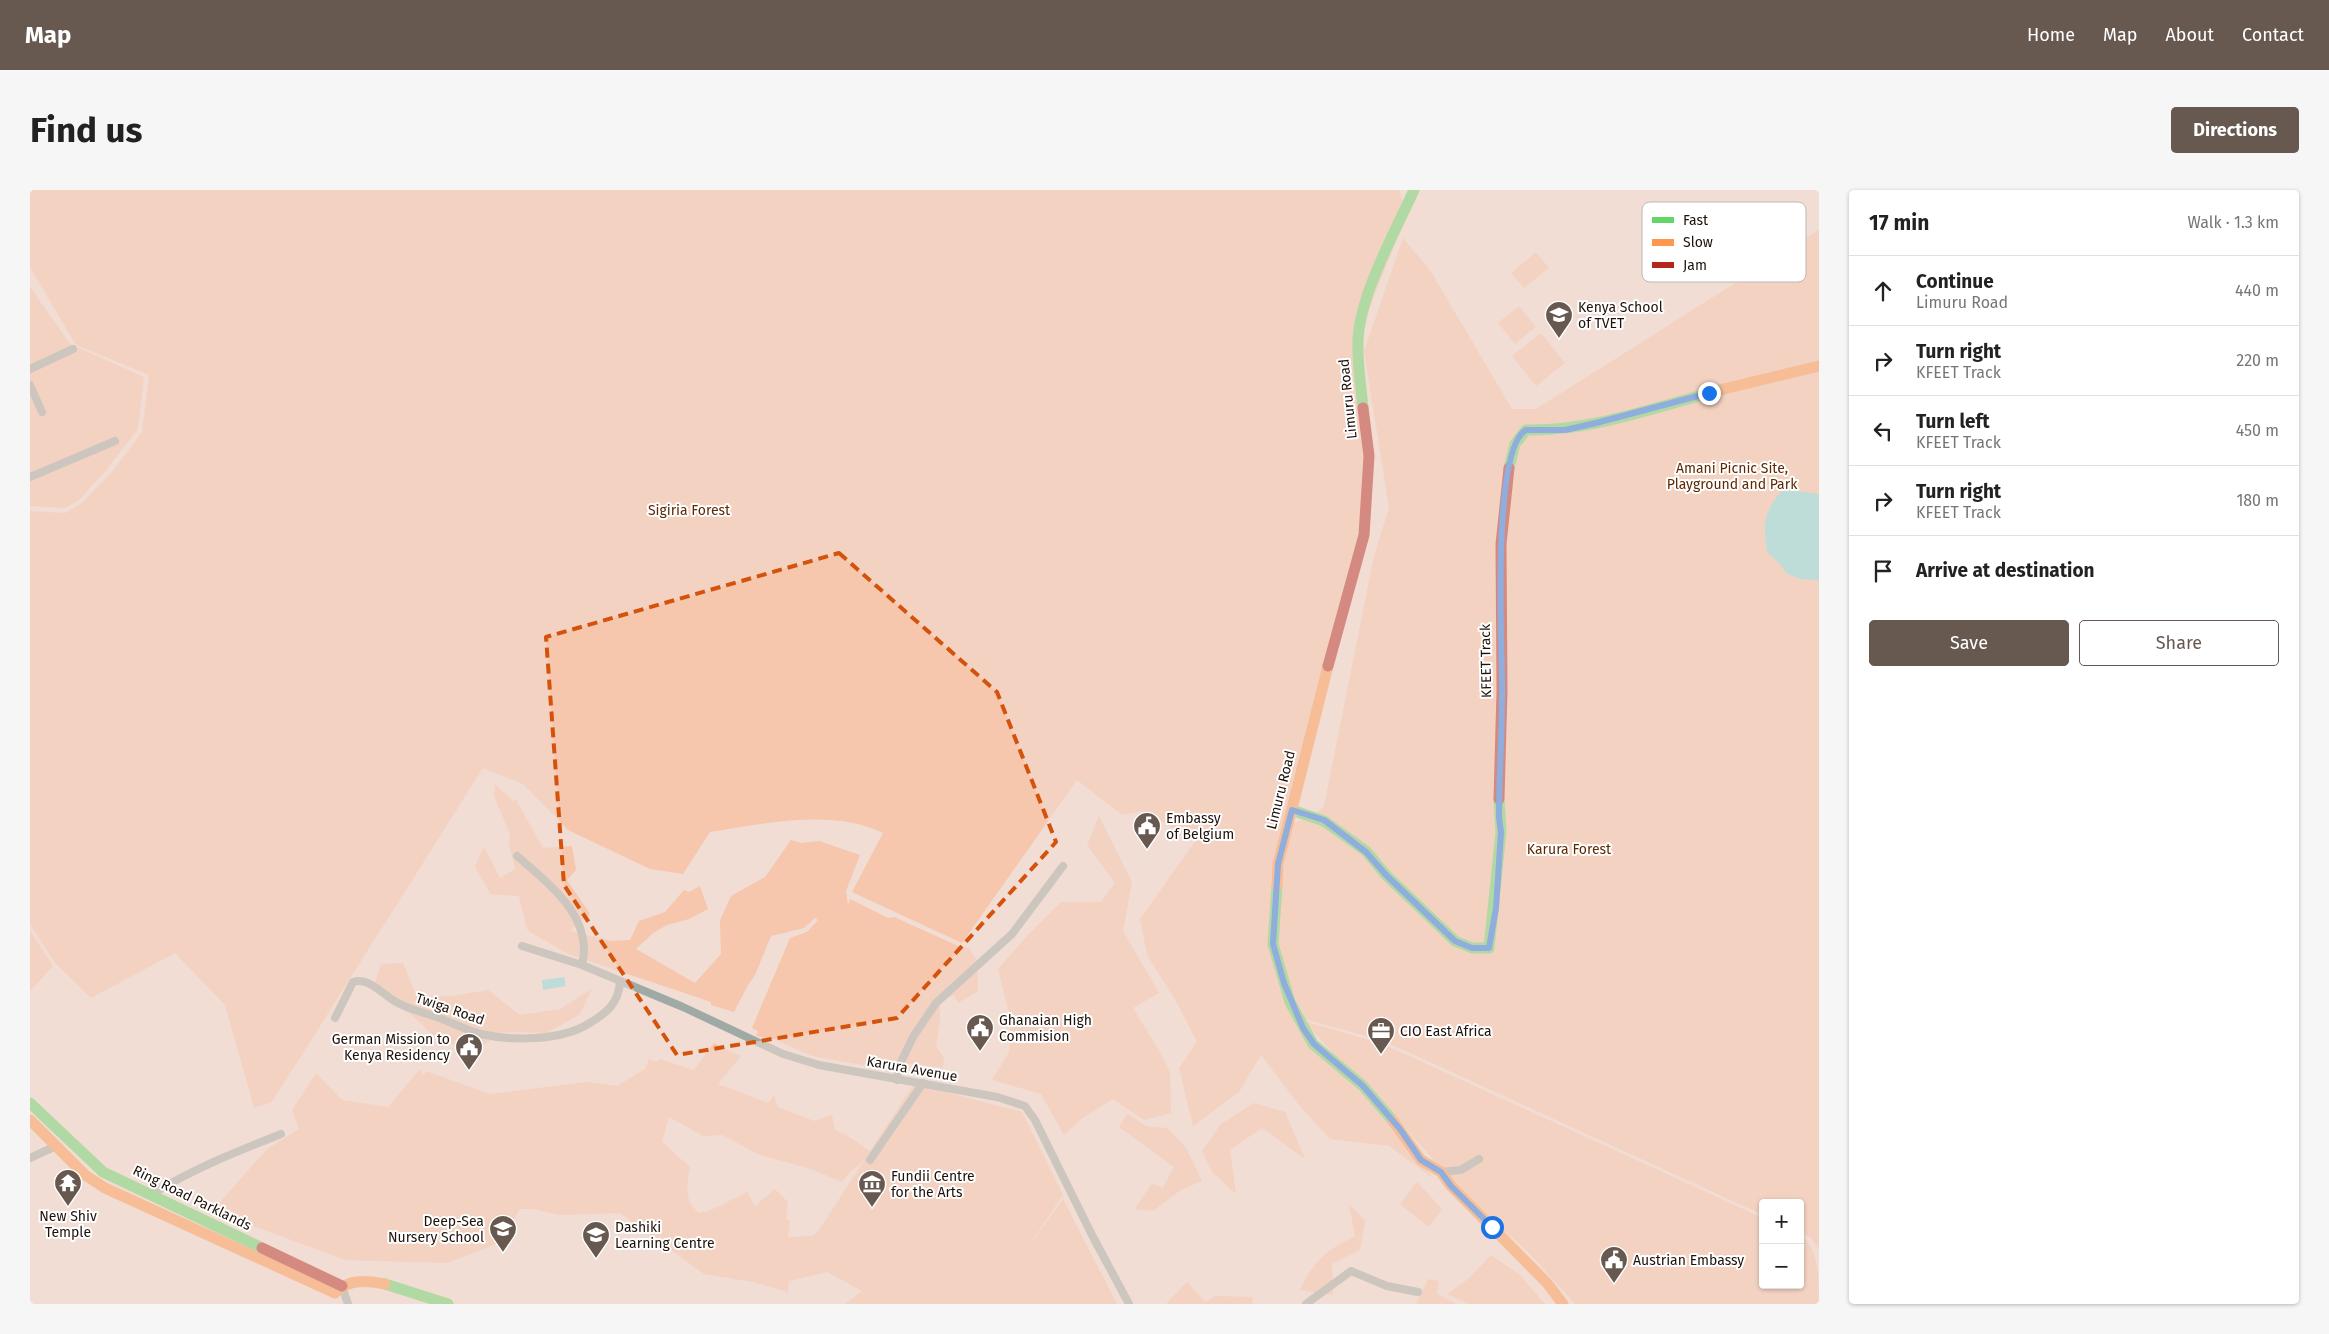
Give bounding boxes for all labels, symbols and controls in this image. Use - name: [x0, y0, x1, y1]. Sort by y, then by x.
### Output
- text: Map: [25, 21, 71, 49]
- text: Home: [2027, 24, 2075, 46]
- text: Map: [2103, 24, 2137, 46]
- text: About: [2165, 24, 2214, 46]
- text: Contact: [2242, 24, 2304, 46]
- button: Directions: [2171, 107, 2299, 153]
- text: Find us: [30, 109, 142, 151]
- legend: [1642, 202, 1806, 282]
- text: 17 min: [1869, 210, 1929, 236]
- text: Fast: [1683, 212, 1709, 229]
- text: Walk · 1.3 km: [2187, 213, 2279, 232]
- text: Slow: [1683, 234, 1713, 251]
- text: Jam: [1683, 257, 1707, 274]
- text: Continue: [1916, 270, 1994, 293]
- icon: ahead: [1869, 277, 1897, 305]
- text: 440 m: [2235, 281, 2279, 300]
- text: Limuru Road: [1916, 293, 2008, 312]
- place label: Kenya School of TVET: [1578, 299, 1663, 332]
- school or university icon: Kenya School of TVET: [1544, 300, 1574, 339]
- text: Turn right: [1916, 340, 2001, 363]
- icon: right: [1869, 347, 1897, 375]
- text: 220 m: [2236, 351, 2279, 370]
- street label: Limuru Road: [1335, 358, 1361, 440]
- text: KFEET Track: [1916, 363, 2001, 382]
- route end: [1698, 382, 1721, 405]
- text: Turn left: [1916, 410, 1990, 433]
- icon: left: [1869, 417, 1897, 445]
- text: 450 m: [2236, 421, 2279, 440]
- text: KFEET Track: [1916, 433, 2001, 452]
- park label: Amani Picnic Site, Playground and Park: [1667, 460, 1798, 493]
- text: Turn right: [1916, 480, 2001, 503]
- icon: right: [1869, 487, 1897, 515]
- text: 180 m: [2236, 491, 2279, 510]
- park label: Sigiria Forest: [648, 502, 731, 519]
- text: KFEET Track: [1916, 503, 2001, 522]
- icon: arrive: [1869, 557, 1897, 585]
- text: Arrive at destination: [1916, 559, 2095, 582]
- button: Save: [1869, 620, 2069, 666]
- button: Share: [2079, 620, 2279, 666]
- street label: KFEET Track: [1477, 623, 1495, 698]
- street label: Limuru Road: [1263, 749, 1299, 831]
- place label: Embassy of Belgium: [1166, 810, 1234, 843]
- public building icon: Embassy of Belgium: [1132, 811, 1162, 850]
- park label: Karura Forest: [1527, 841, 1612, 858]
- street label: Twiga Road: [413, 989, 487, 1029]
- place label: Ghanaian High Commision: [999, 1012, 1092, 1045]
- public building icon: Ghanaian High Commision: [965, 1013, 995, 1052]
- office icon: CIO East Africa: [1366, 1016, 1396, 1055]
- place label: CIO East Africa: [1400, 1023, 1492, 1040]
- place label: German Mission to Kenya Residency: [332, 1031, 450, 1064]
- public building icon: German Mission to Kenya Residency: [454, 1032, 484, 1071]
- street label: Karura Avenue: [865, 1053, 959, 1085]
- street label: Ring Road Parklands: [130, 1162, 255, 1234]
- temple icon: New Shiv Temple: [53, 1168, 83, 1207]
- place label: Fundii Centre for the Arts: [891, 1168, 975, 1201]
- museum icon: Fundii Centre for the Arts: [857, 1169, 887, 1208]
- map controls: [1759, 1199, 1804, 1289]
- button: +: [1759, 1199, 1804, 1244]
- place label: New Shiv Temple: [39, 1208, 97, 1241]
- place label: Deep-Sea Nursery School: [388, 1213, 484, 1246]
- school or university icon: Deep-Sea Nursery School: [488, 1214, 518, 1253]
- route start: [1481, 1216, 1504, 1239]
- place label: Dashiki Learning Centre: [615, 1219, 715, 1252]
- school or university icon: Dashiki Learning Centre: [581, 1220, 611, 1259]
- button: −: [1759, 1244, 1804, 1289]
- public building icon: Austrian Embassy: [1599, 1245, 1629, 1284]
- place label: Austrian Embassy: [1633, 1252, 1744, 1269]

